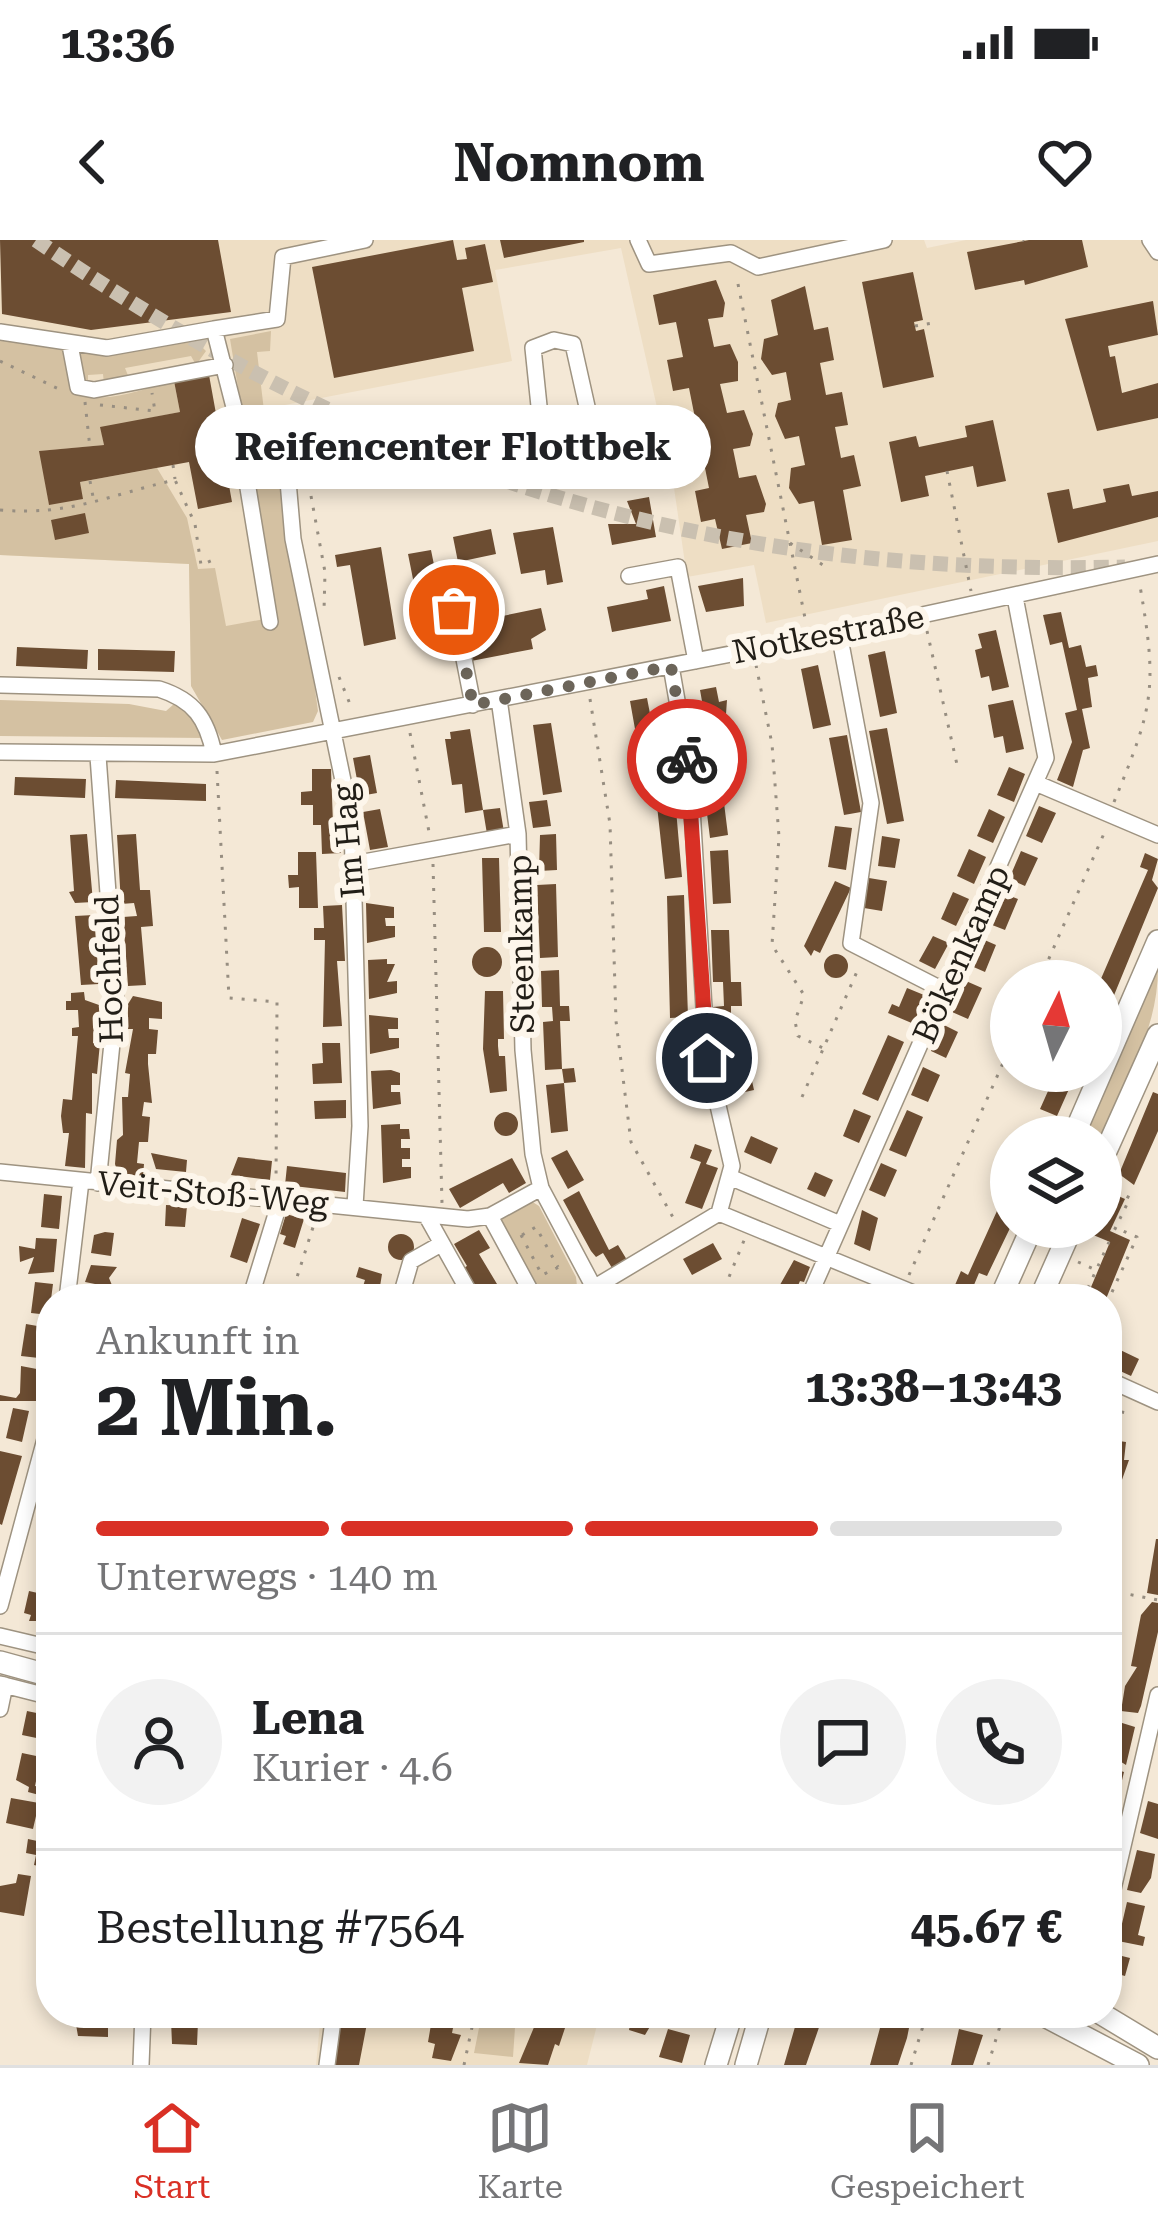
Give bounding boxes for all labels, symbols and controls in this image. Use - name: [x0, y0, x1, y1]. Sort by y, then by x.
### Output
- text: 13:36: [60, 16, 175, 69]
- icon: back: [60, 129, 126, 195]
- icon: heart: [1032, 129, 1098, 195]
- text: Nomnom: [454, 131, 705, 194]
- callout: Reifencenter Flottbek: [196, 406, 712, 490]
- text: Reifencenter Flottbek: [235, 424, 671, 470]
- pin: [403, 559, 505, 661]
- icon: bag: [421, 577, 487, 643]
- street label: Notkestraße: [729, 596, 927, 672]
- courier: [627, 699, 747, 819]
- icon: bike: [654, 726, 720, 792]
- street label: Im Hag: [324, 782, 372, 900]
- street label: Steenkamp: [500, 854, 542, 1034]
- street label: Bökenkamp: [904, 859, 1018, 1049]
- street label: Hochfeld: [87, 894, 131, 1044]
- north arrow: [990, 960, 1122, 1092]
- map controls: [990, 960, 1122, 1248]
- pin: [656, 1007, 758, 1109]
- icon: home: [674, 1025, 740, 1091]
- button: layers: [990, 1116, 1122, 1248]
- street label: Veit-Stoß-Weg: [96, 1163, 330, 1223]
- text: Ankunft in: [96, 1318, 300, 1364]
- text: 13:38–13:43: [805, 1360, 1062, 1413]
- text: 2 Min.: [96, 1363, 338, 1454]
- text: Unterwegs · 140 m: [96, 1554, 438, 1600]
- button: person: [96, 1679, 222, 1805]
- button: chat: [780, 1679, 906, 1805]
- button: phone: [936, 1679, 1062, 1805]
- text: Lena: [252, 1692, 364, 1745]
- text: Kurier · 4.6: [252, 1745, 453, 1791]
- text: Bestellung #7564: [96, 1901, 464, 1954]
- text: 45.67 €: [910, 1901, 1062, 1954]
- tab: Start: [134, 2095, 210, 2206]
- tab: Karte: [477, 2095, 563, 2206]
- tab: Gespeichert: [830, 2095, 1024, 2206]

